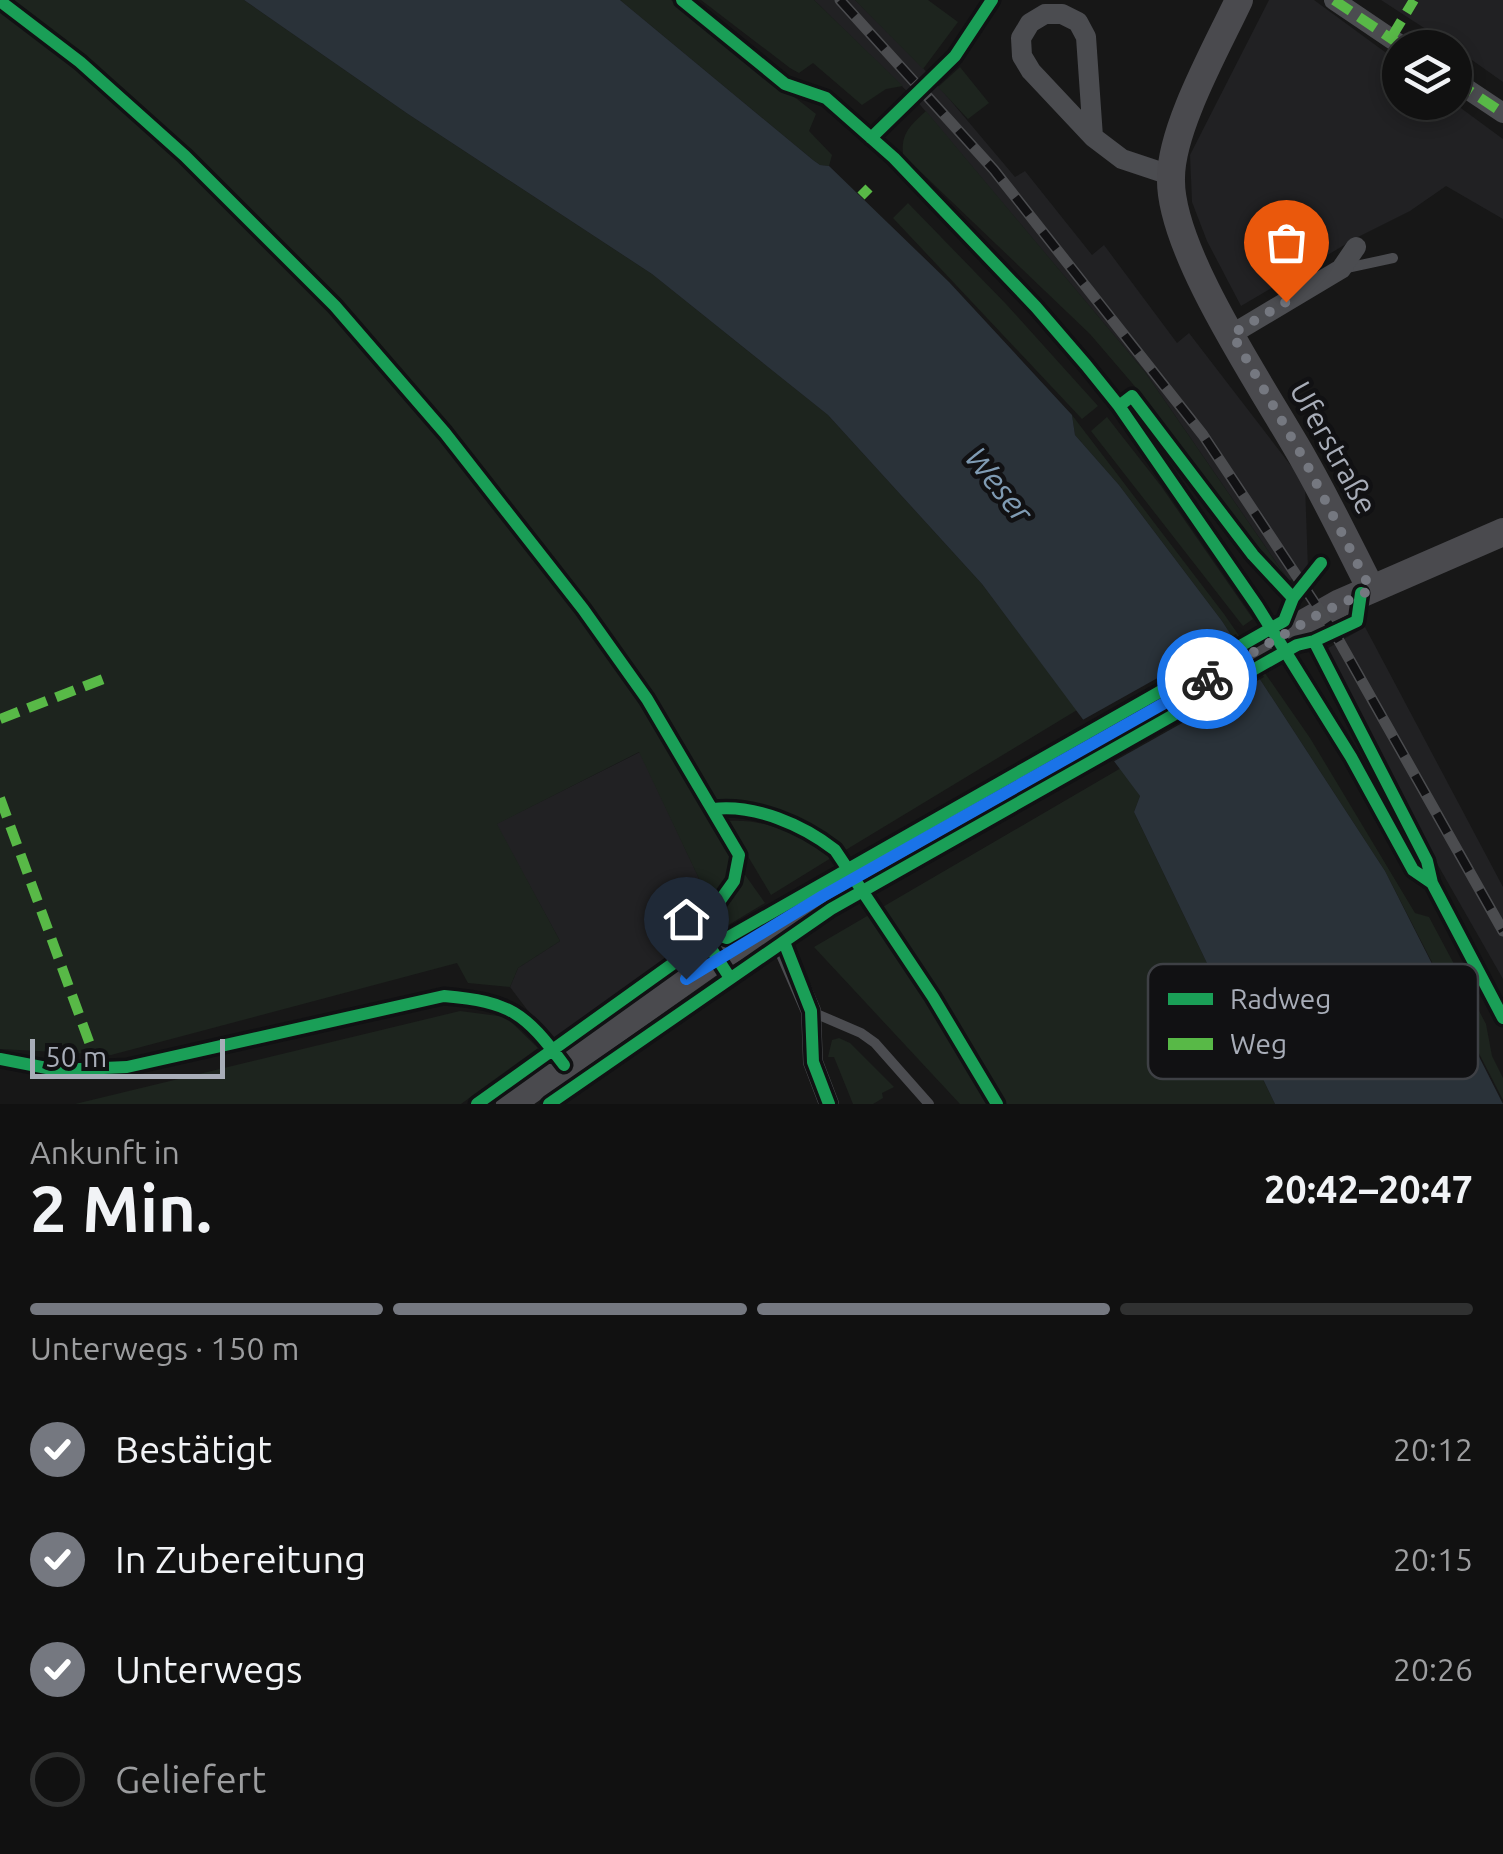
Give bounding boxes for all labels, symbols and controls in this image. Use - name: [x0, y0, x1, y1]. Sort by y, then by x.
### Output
- map controls: [1382, 30, 1472, 120]
- button: layers: [1382, 30, 1472, 120]
- pin: [1244, 200, 1329, 303]
- icon: bag: [1259, 215, 1314, 270]
- street label: Uferstraße: [1284, 375, 1384, 520]
- water label: Weser: [959, 440, 1041, 530]
- courier: [1157, 629, 1257, 729]
- icon: bike: [1180, 652, 1235, 707]
- pin: [644, 877, 729, 980]
- icon: home: [659, 892, 714, 947]
- legend: [1148, 964, 1478, 1079]
- text: Radweg: [1230, 983, 1331, 1014]
- text: Weg: [1230, 1028, 1287, 1059]
- scale bar: [30, 1034, 225, 1078]
- text: 50 m: [45, 1041, 107, 1072]
- text: Ankunft in: [30, 1134, 180, 1170]
- text: 20:42–20:47: [1264, 1168, 1473, 1210]
- text: 2 Min.: [30, 1171, 212, 1244]
- text: Unterwegs · 150 m: [30, 1330, 299, 1366]
- icon: check: [30, 1422, 85, 1477]
- text: Bestätigt: [115, 1428, 272, 1470]
- text: 20:12: [1393, 1431, 1473, 1467]
- icon: check: [30, 1532, 85, 1587]
- text: In Zubereitung: [115, 1538, 366, 1580]
- text: 20:15: [1393, 1541, 1473, 1577]
- icon: check: [30, 1642, 85, 1697]
- text: Unterwegs: [115, 1648, 302, 1690]
- text: 20:26: [1393, 1651, 1473, 1687]
- text: Geliefert: [115, 1758, 266, 1800]

